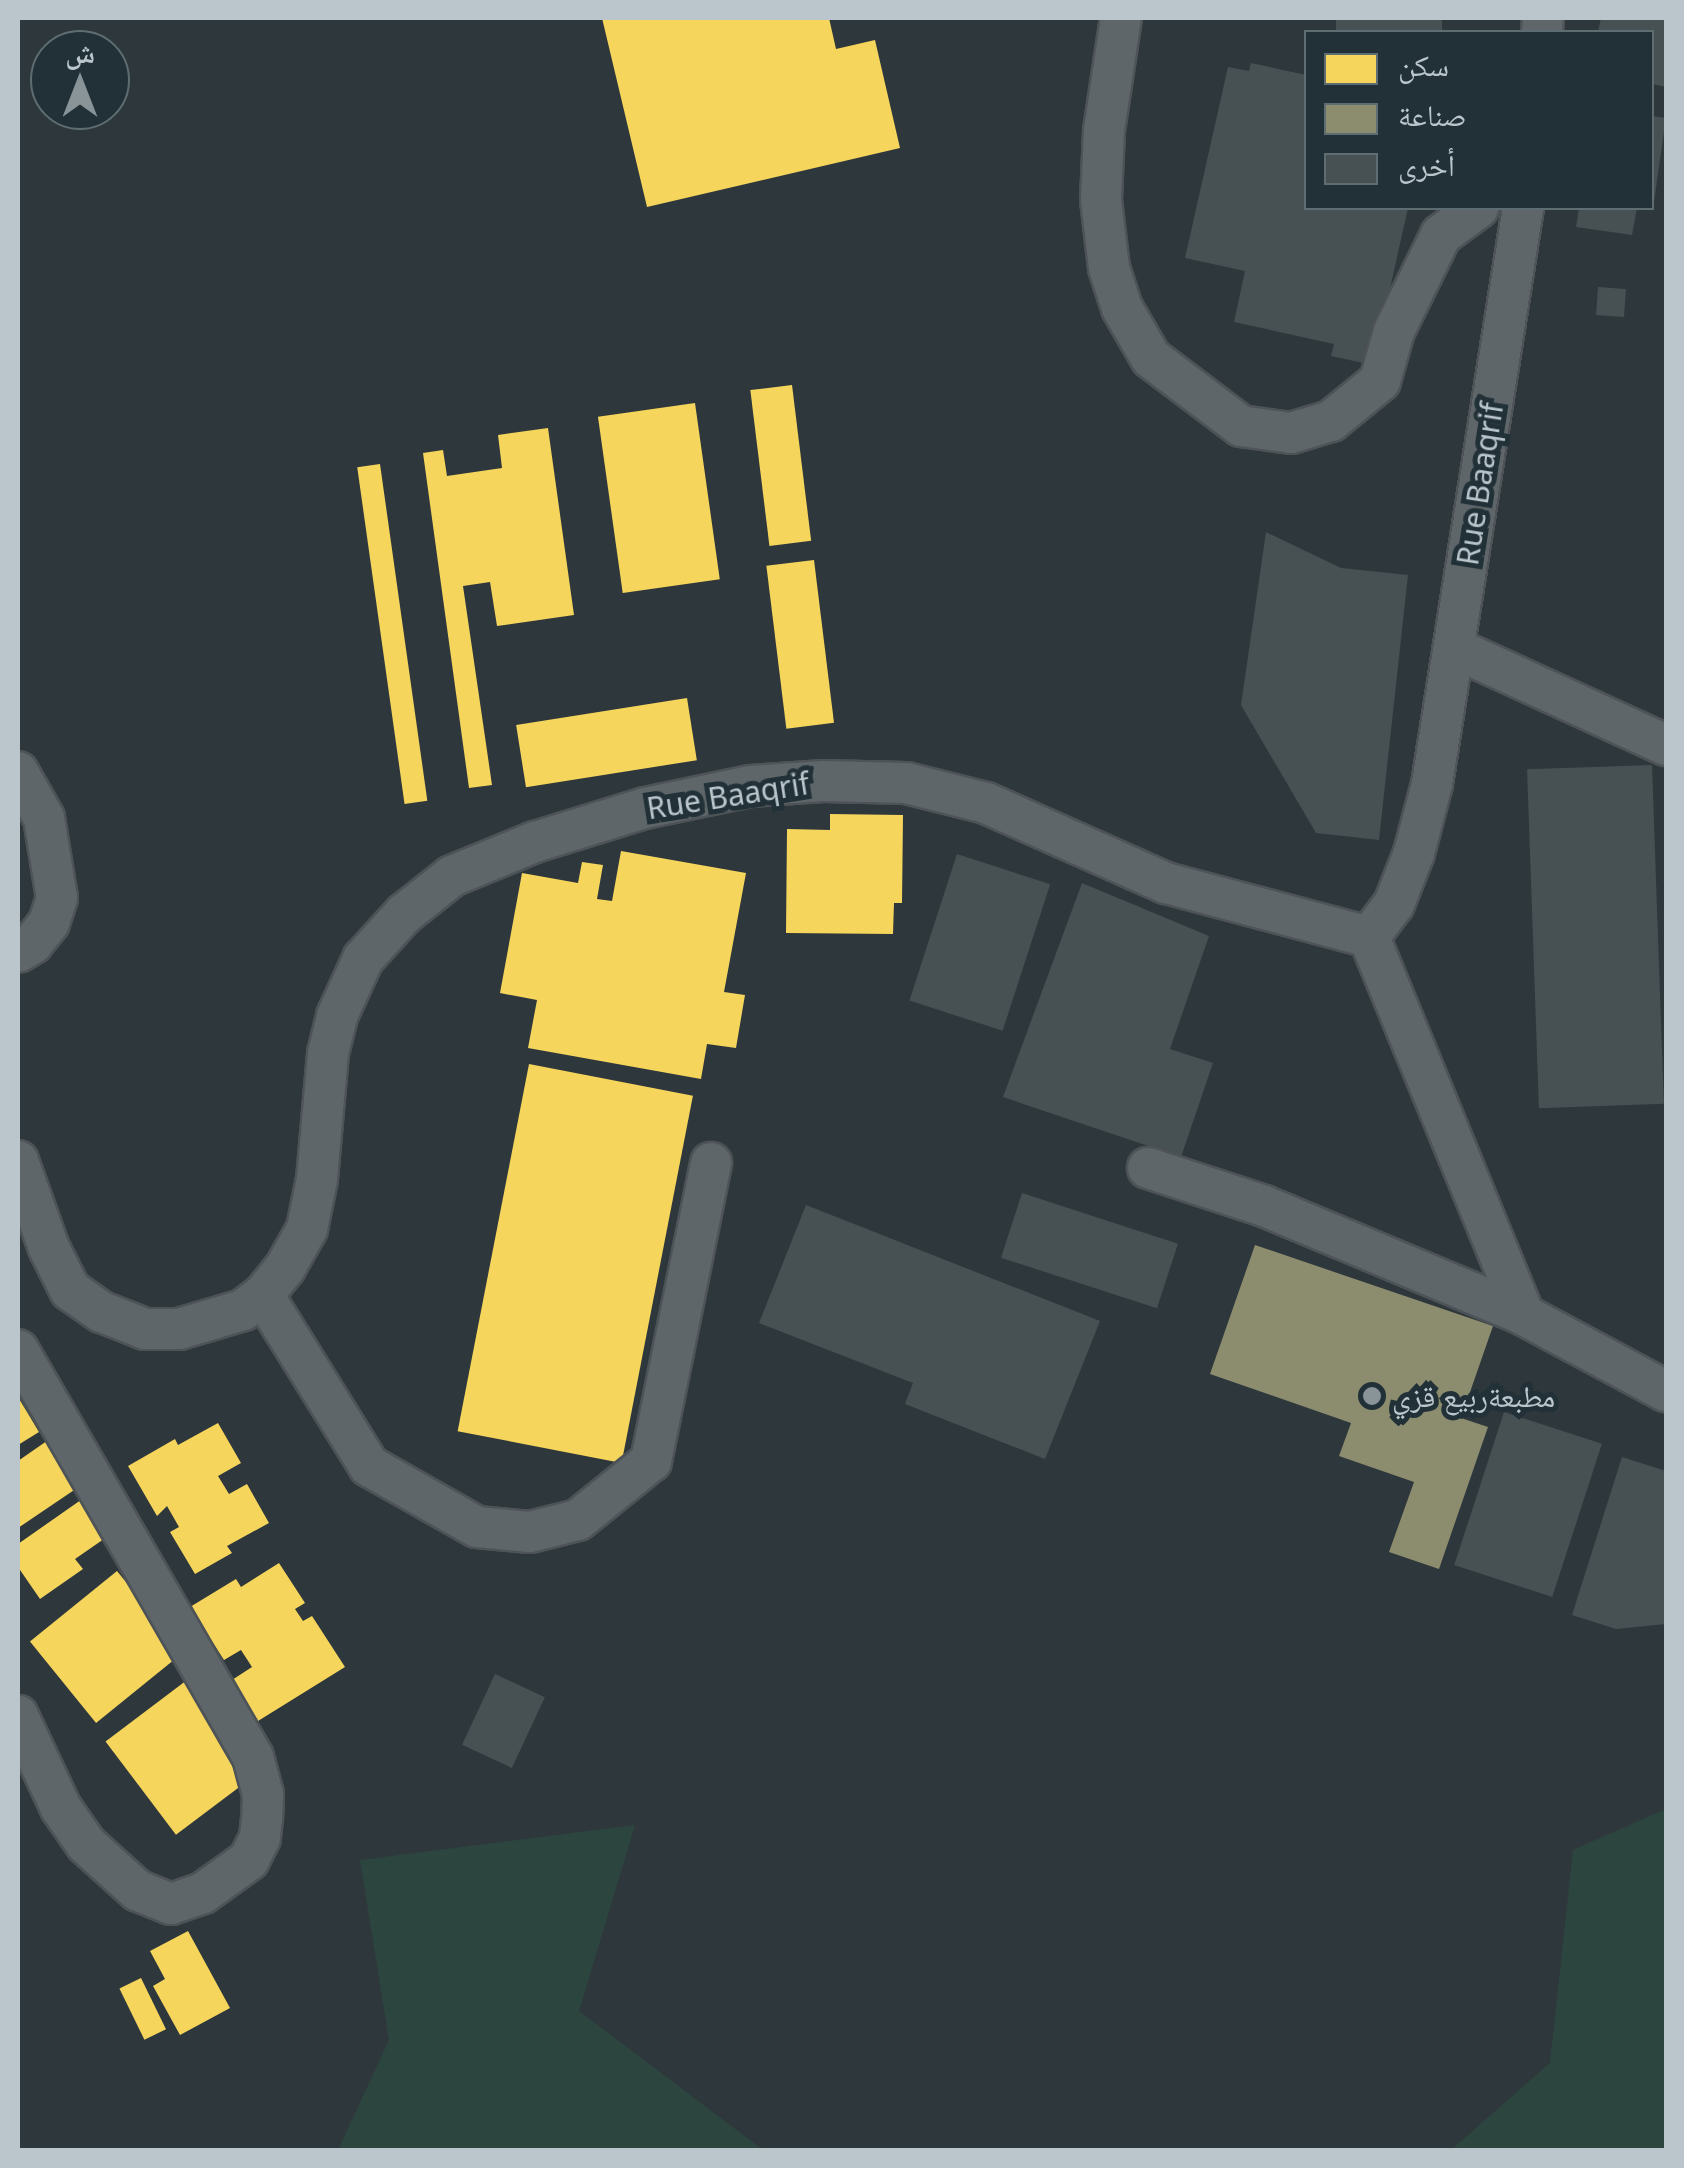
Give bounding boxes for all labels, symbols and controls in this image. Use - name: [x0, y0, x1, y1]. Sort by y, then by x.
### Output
- north arrow: [30, 30, 130, 130]
- legend: [1304, 30, 1654, 210]
- text: ش: [65, 33, 95, 71]
- text: سكن: [1398, 44, 1449, 85]
- text: صناعة: [1398, 94, 1467, 135]
- text: أخرى: [1398, 144, 1455, 185]
- street label: Rue Baaqrif: [1449, 400, 1511, 568]
- street label: Rue Baaqrif: [644, 765, 812, 827]
- place label: مطبعةربيع قزي: [1392, 1378, 1555, 1414]
- marker: مطبعةربيع قزي: [1361, 1385, 1383, 1407]

